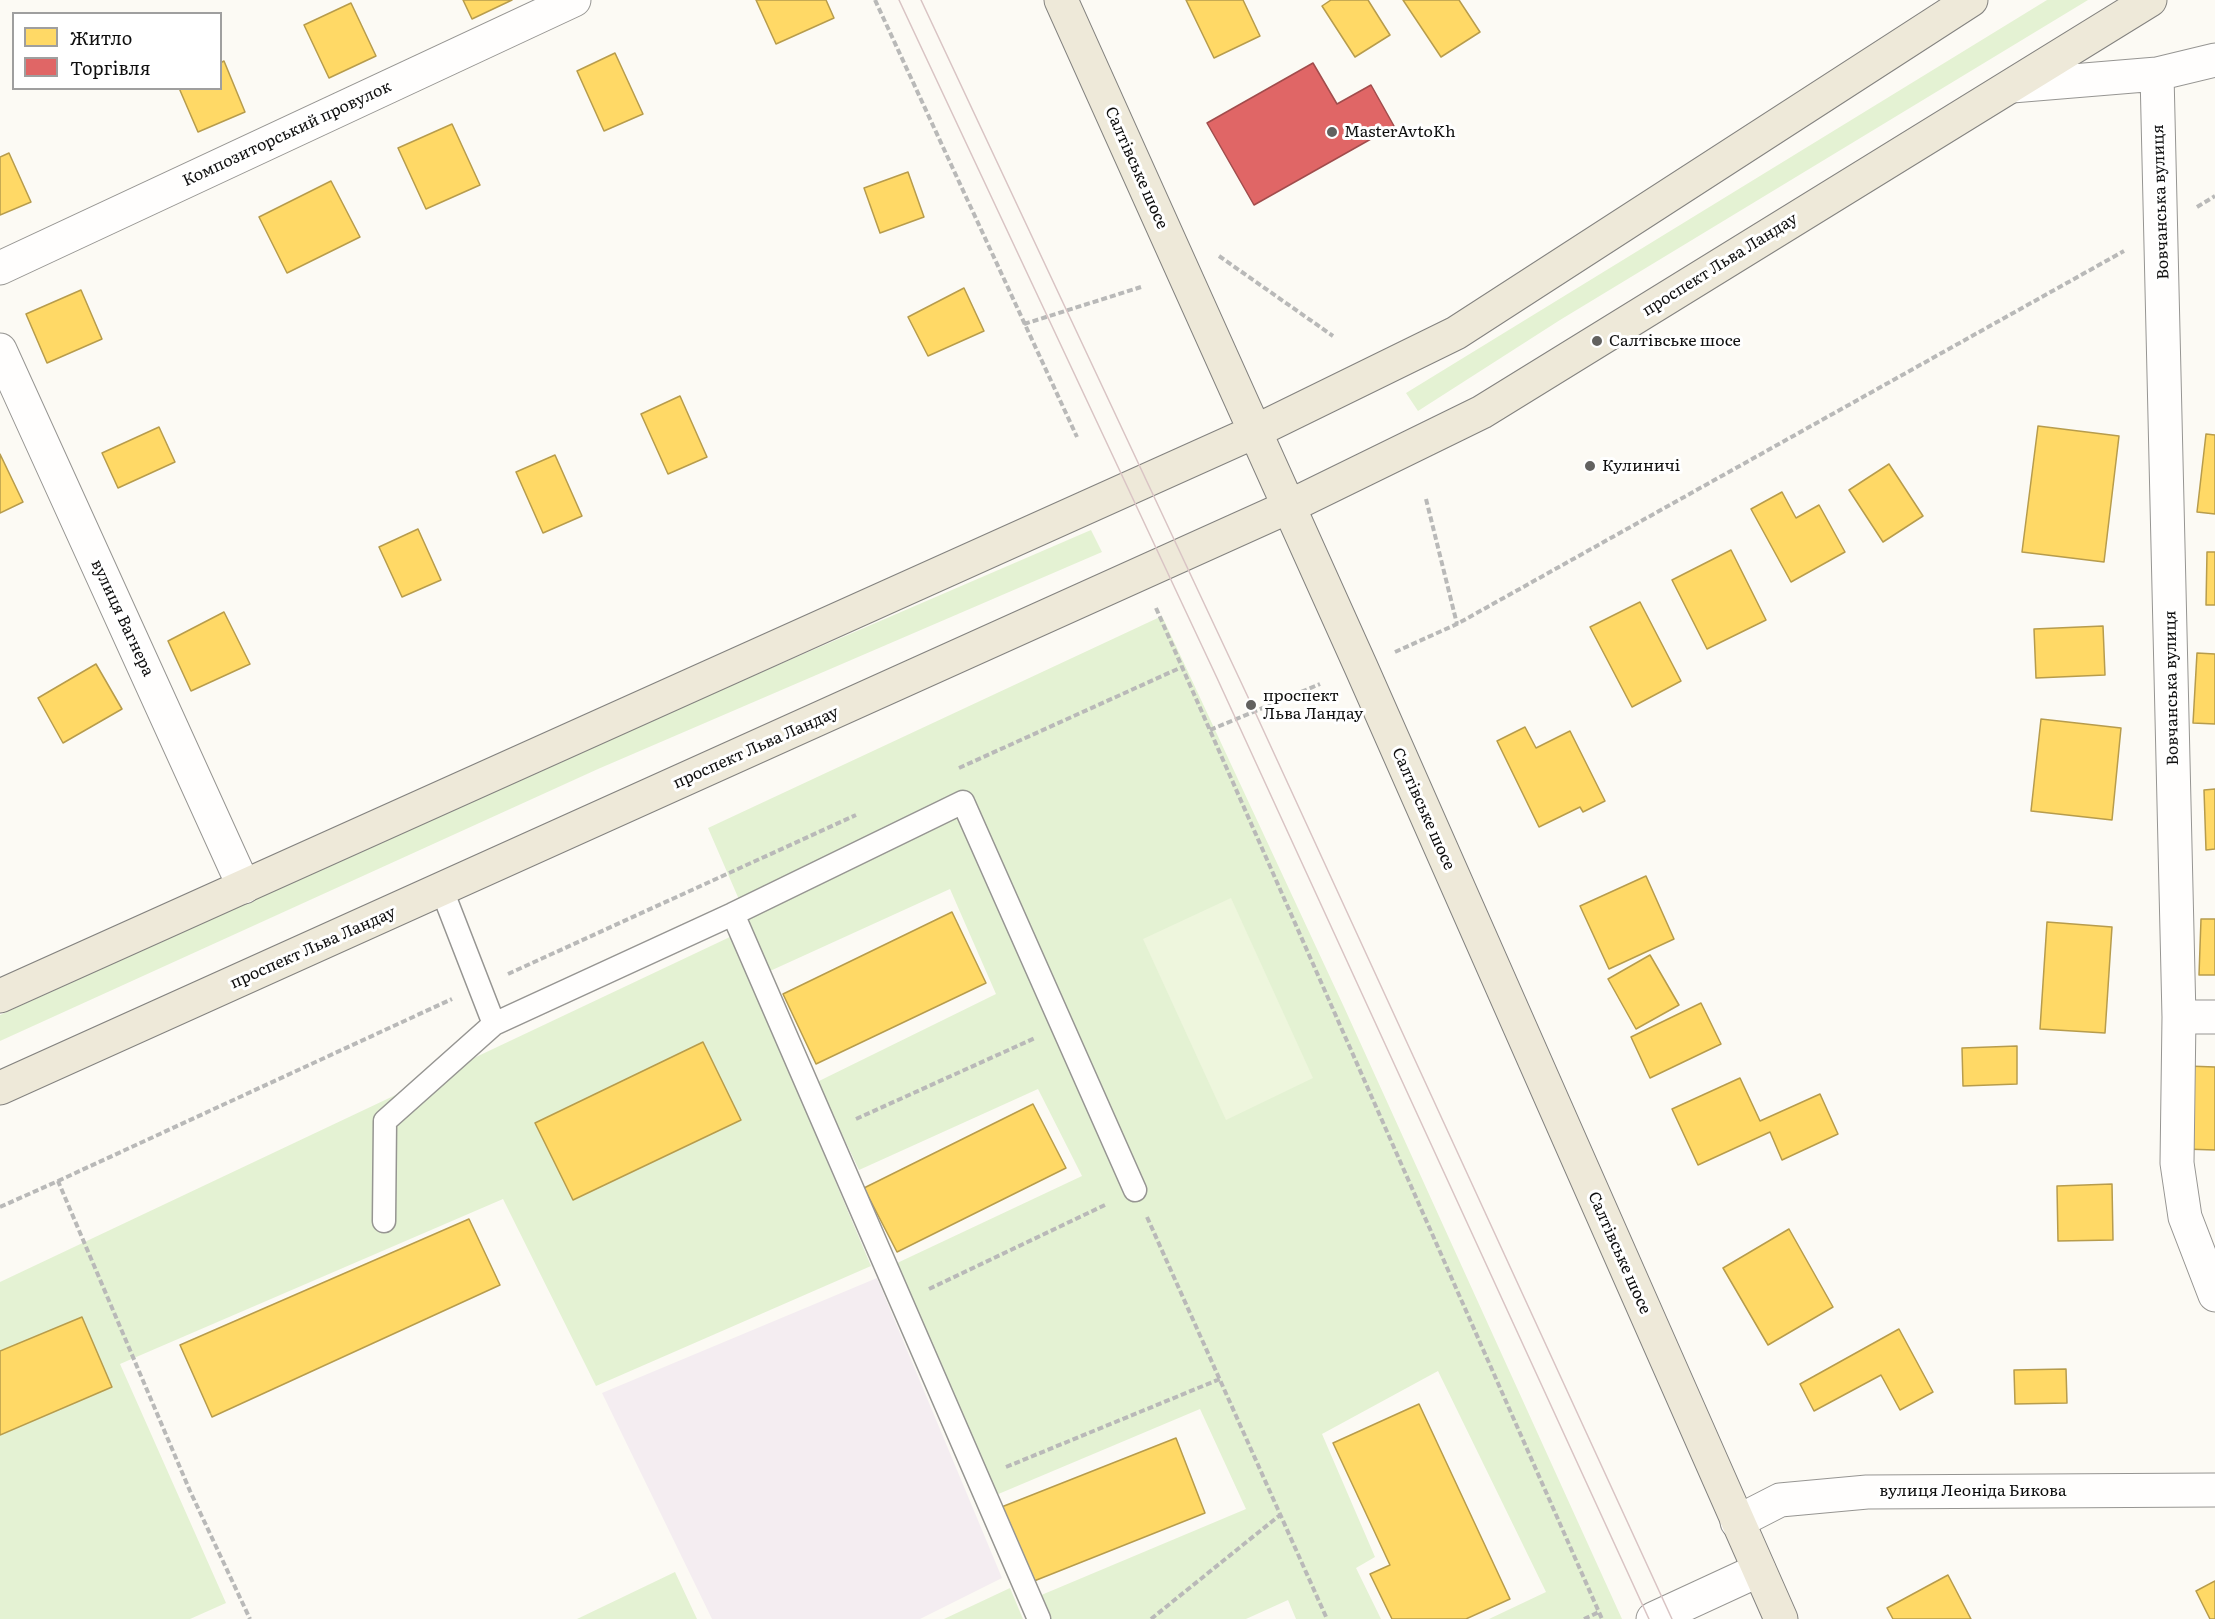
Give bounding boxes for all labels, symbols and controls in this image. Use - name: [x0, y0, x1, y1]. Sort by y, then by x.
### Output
- legend: [12, 12, 222, 90]
- text: Житло: [70, 24, 132, 51]
- text: Торгівля: [70, 54, 151, 81]
- street label: Композиторський провулок: [180, 77, 394, 191]
- street label: Салтівське шосе: [1100, 104, 1172, 232]
- place label: MasterAvtoKh: [1344, 122, 1456, 142]
- street label: Вовчанська вулиця: [2149, 124, 2173, 280]
- marker: MasterAvtoKh: [1325, 125, 1339, 139]
- street label: проспект Льва Ландау: [1639, 209, 1801, 321]
- place label: Салтівське шосе: [1609, 331, 1741, 351]
- marker: Салтівське шосе: [1590, 334, 1604, 348]
- place label: Кулиничі: [1602, 456, 1680, 476]
- marker: Кулиничі: [1583, 459, 1597, 473]
- street label: вулиця Вагнера: [86, 556, 158, 680]
- street label: Вовчанська вулиця: [2161, 610, 2183, 766]
- place label: проспект Льва Ландау: [1263, 686, 1363, 724]
- marker: проспект Льва Ландау: [1244, 698, 1258, 712]
- street label: проспект Льва Ландау: [670, 703, 842, 793]
- street label: Салтівське шосе: [1387, 745, 1459, 873]
- street label: проспект Льва Ландау: [227, 903, 399, 993]
- street label: Салтівське шосе: [1583, 1189, 1655, 1317]
- street label: вулиця Леоніда Бикова: [1879, 1481, 2067, 1501]

